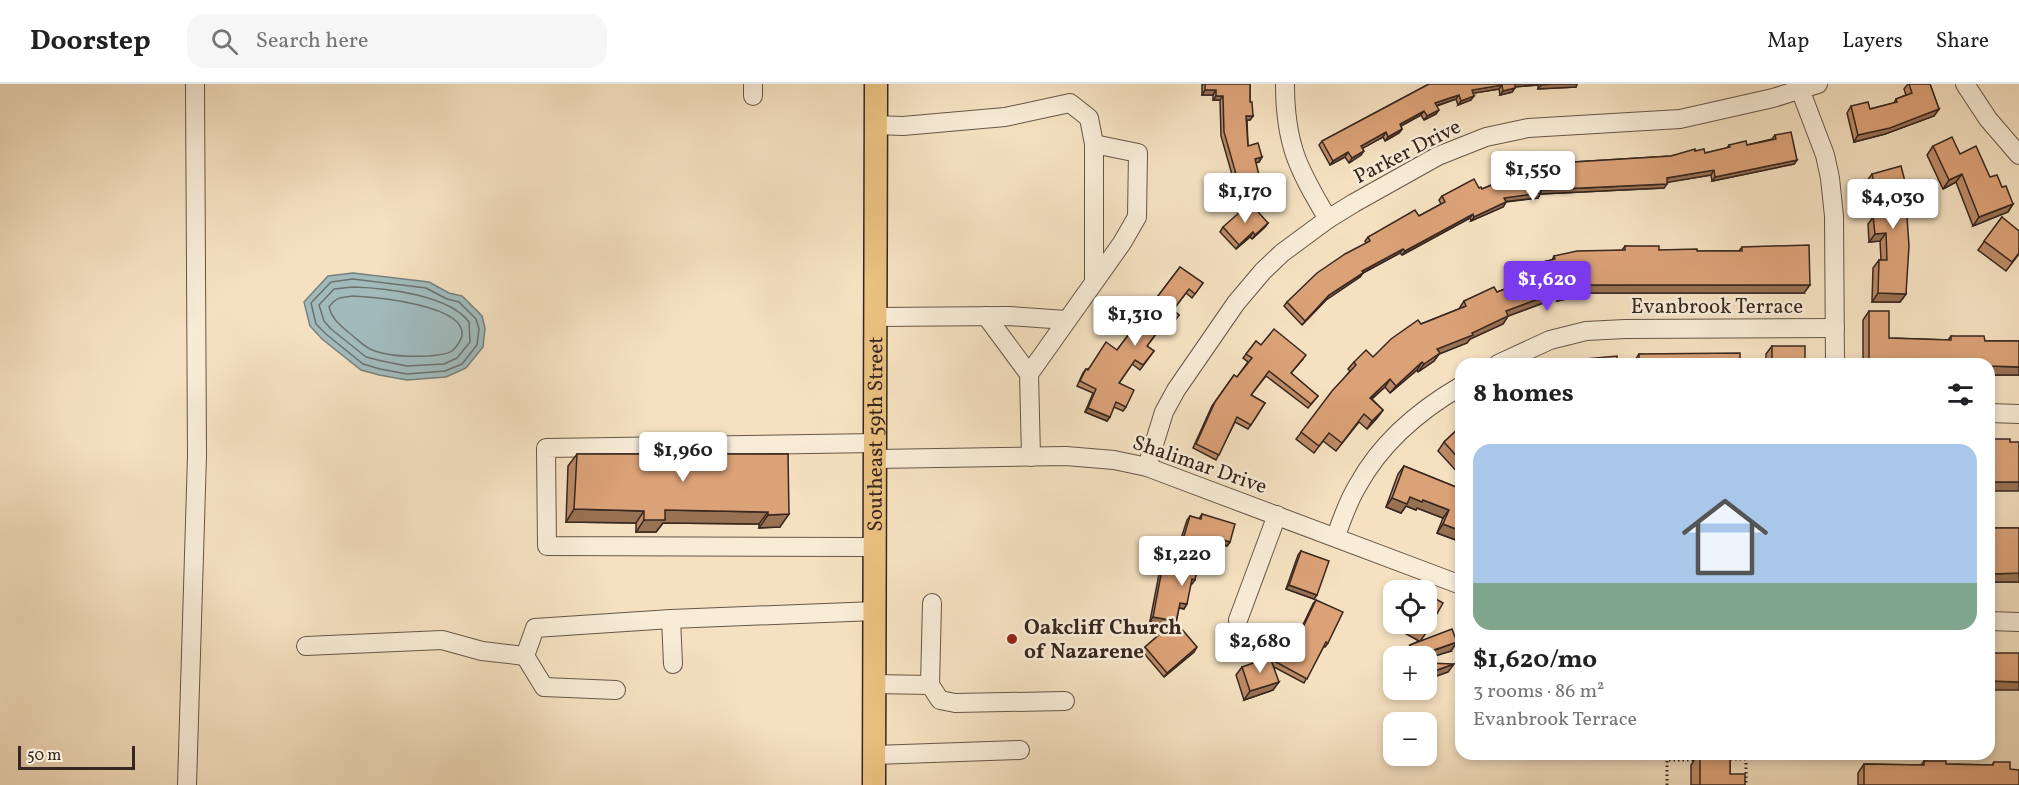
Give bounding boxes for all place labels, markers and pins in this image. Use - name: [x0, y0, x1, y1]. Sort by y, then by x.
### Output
- pin: $1,550: [1484, 151, 1582, 202]
- pin: $1,170: [1196, 173, 1294, 224]
- pin: $4,030: [1844, 179, 1942, 230]
- pin: $1,620: [1498, 261, 1596, 312]
- pin: $1,310: [1086, 296, 1184, 347]
- pin: $1,960: [634, 432, 732, 483]
- pin: $1,220: [1133, 536, 1231, 587]
- place label: Oakcliff Church of Nazarene: [1024, 614, 1182, 667]
- pin: $2,680: [1211, 623, 1309, 674]
- marker: Oakcliff Church of Nazarene: [1005, 632, 1019, 646]

